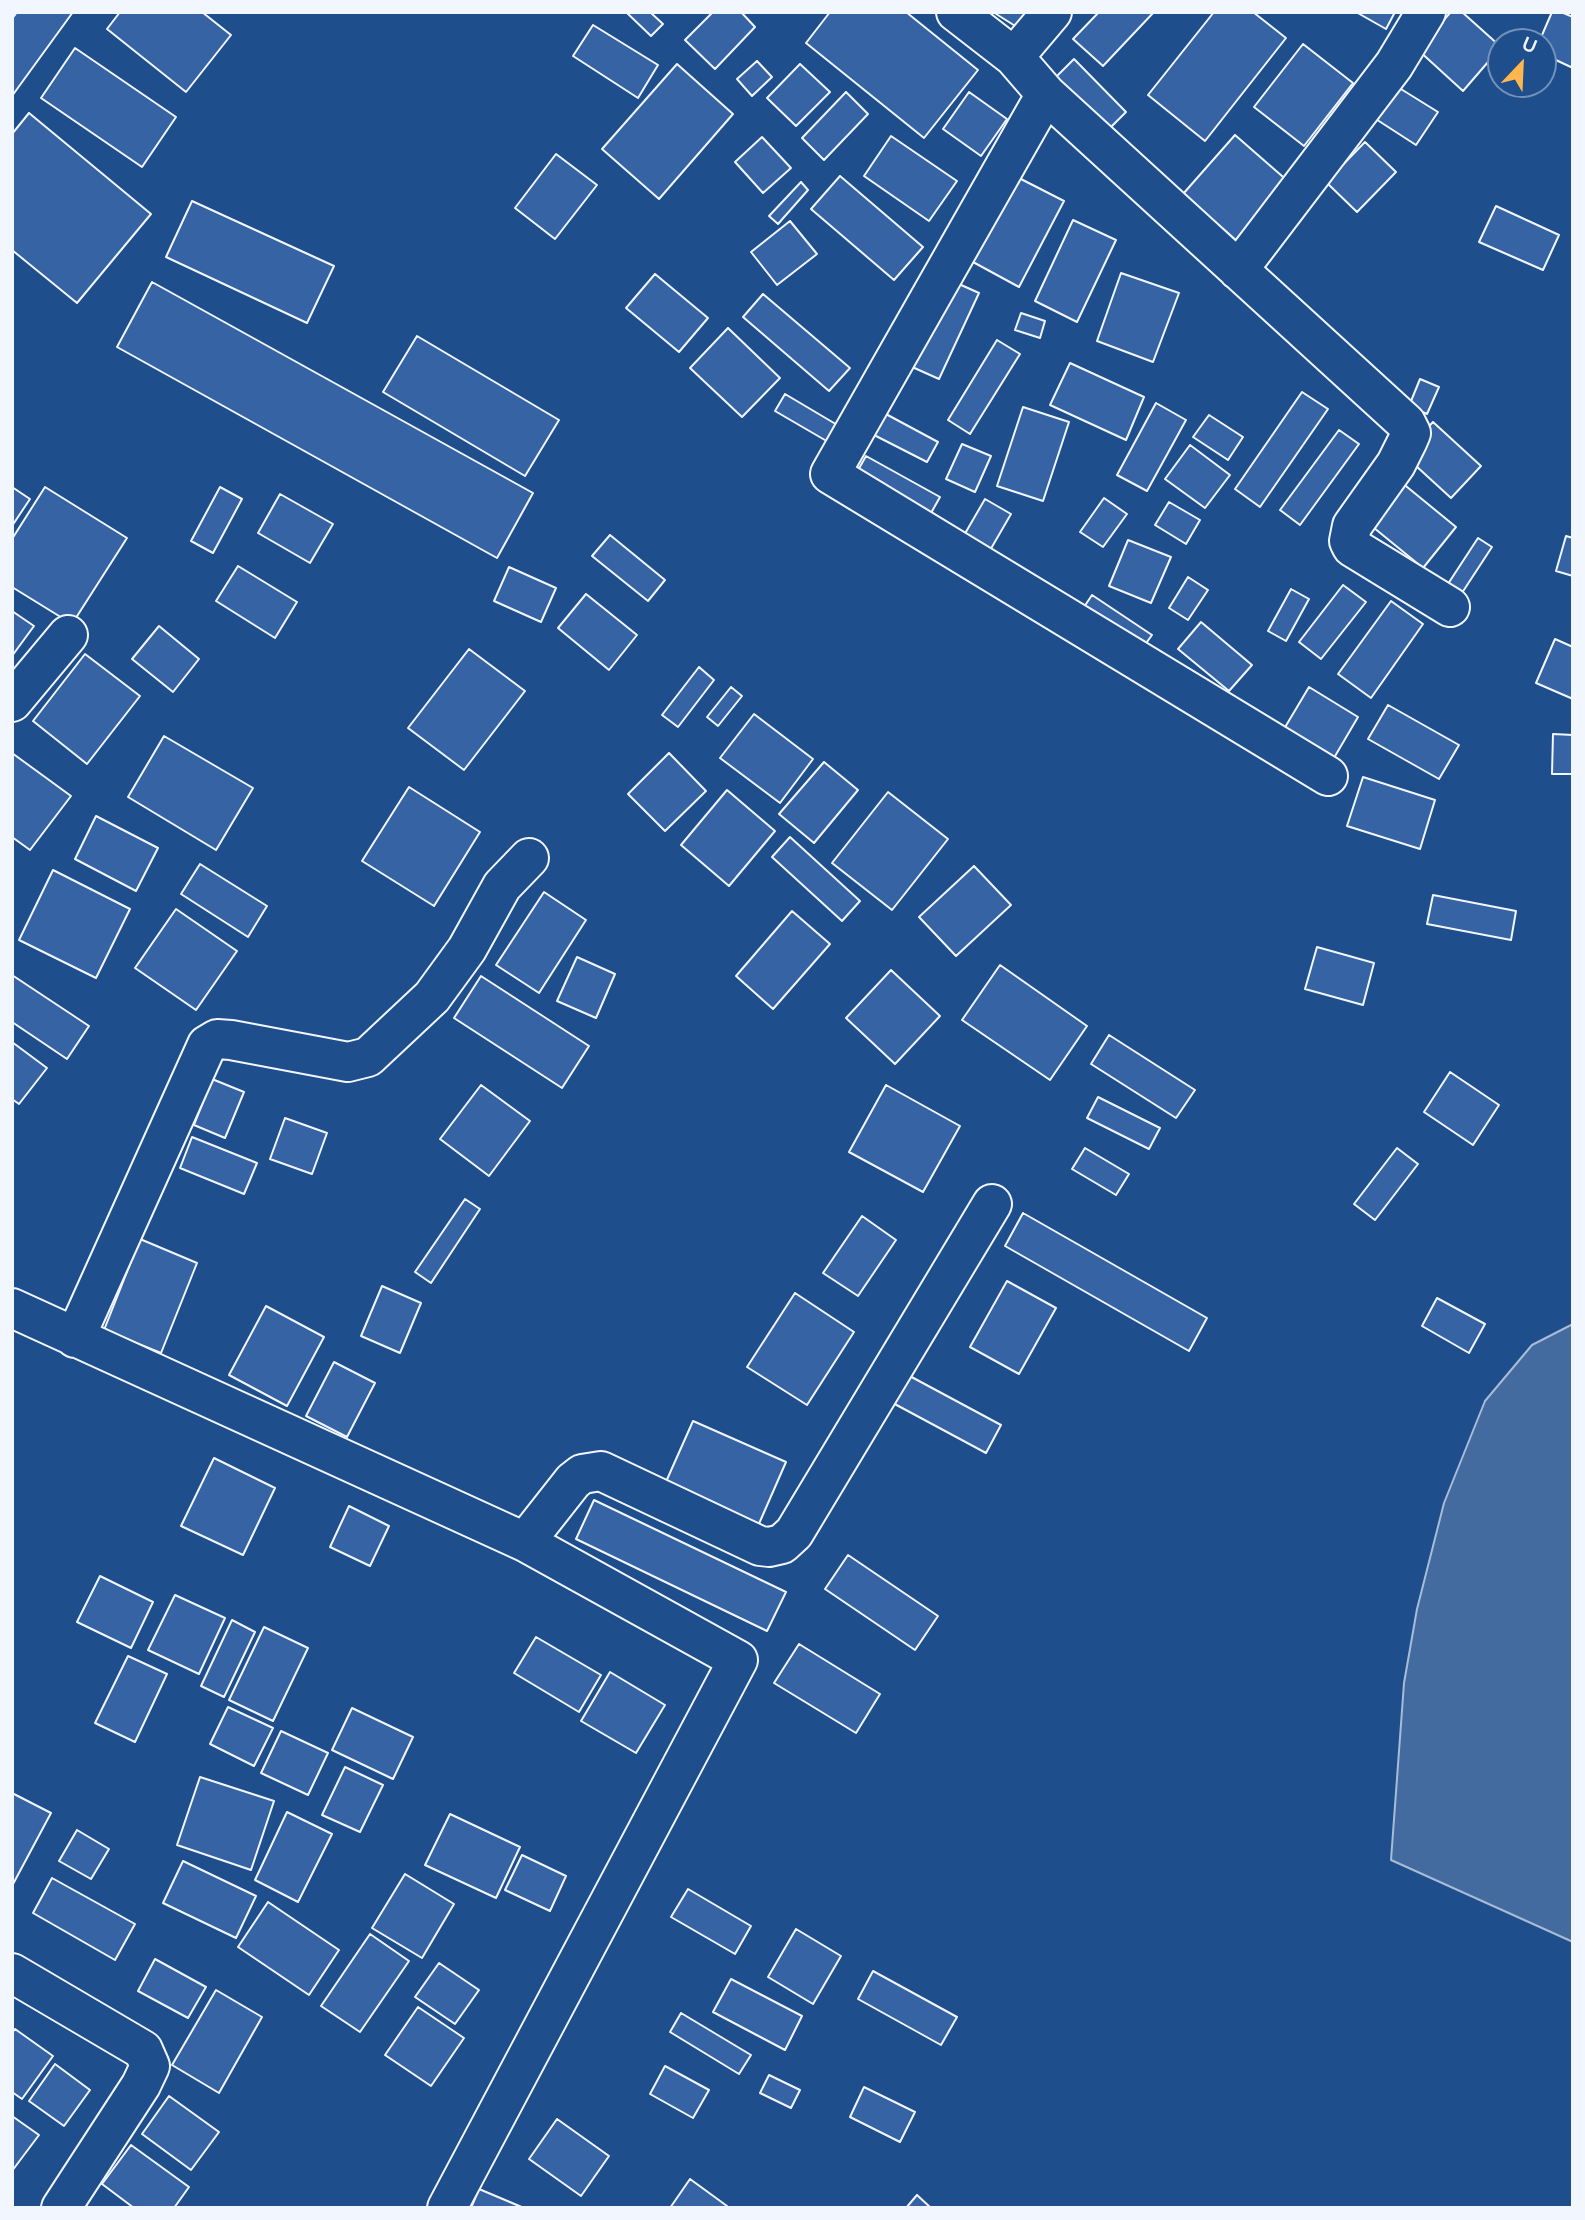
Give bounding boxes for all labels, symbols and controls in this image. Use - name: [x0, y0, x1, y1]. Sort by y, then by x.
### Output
- north arrow: [1487, 28, 1557, 98]
- text: U: [1518, 31, 1541, 60]

